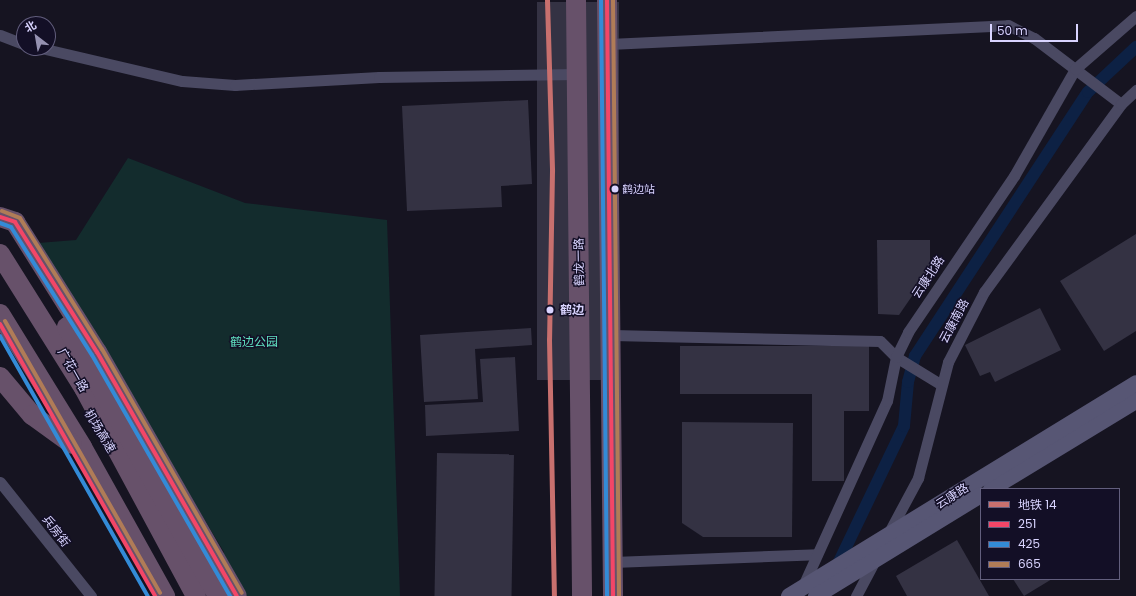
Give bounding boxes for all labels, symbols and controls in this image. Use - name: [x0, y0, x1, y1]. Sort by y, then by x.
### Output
- north arrow: [16, 16, 56, 56]
- scale bar: [992, 16, 1080, 42]
- text: 北: [21, 17, 39, 36]
- text: 50 m: [997, 22, 1028, 39]
- place label: 鹤边站: [622, 182, 655, 196]
- marker: 鹤边站: [610, 184, 620, 194]
- street label: 鹤龙一路: [571, 238, 587, 286]
- street label: 云康北路: [909, 253, 947, 301]
- street label: 云康南路: [936, 296, 972, 346]
- marker: 鹤边: [543, 303, 557, 317]
- place label: 鹤边: [560, 303, 584, 317]
- park label: 鹤边公园: [230, 335, 278, 349]
- street label: 广花一路: [55, 346, 91, 394]
- street label: 机场高速: [81, 407, 119, 455]
- street label: 云康路: [933, 480, 971, 512]
- legend: [980, 488, 1120, 580]
- text: 地铁 14: [1018, 496, 1057, 513]
- street label: 兵房街: [39, 512, 73, 550]
- text: 251: [1018, 515, 1036, 532]
- text: 425: [1018, 535, 1040, 552]
- text: 665: [1018, 555, 1041, 572]

